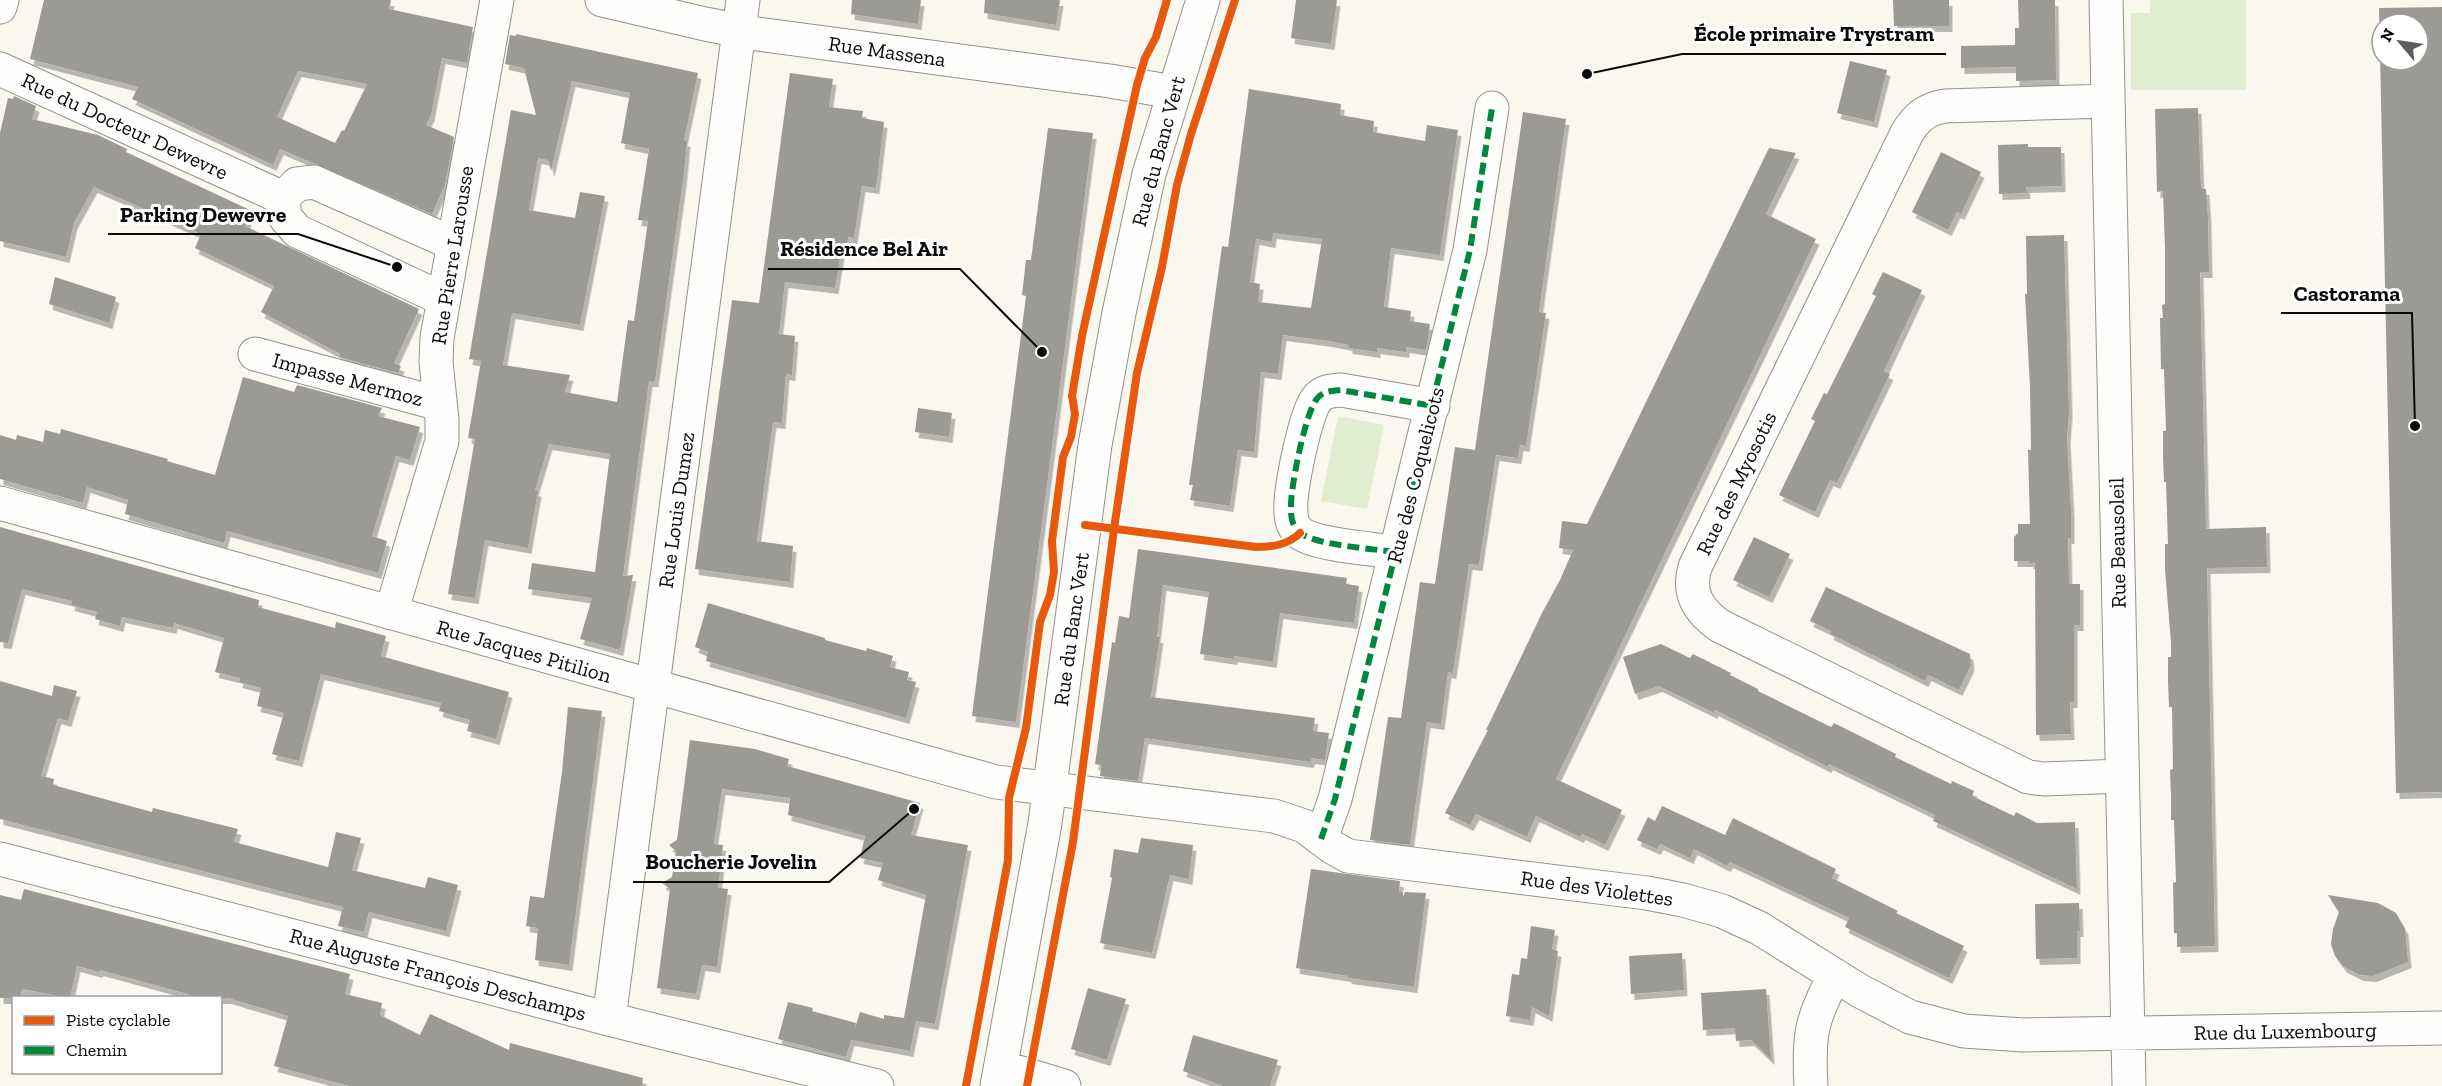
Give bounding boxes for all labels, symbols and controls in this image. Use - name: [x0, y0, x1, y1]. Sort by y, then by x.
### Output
- north arrow: [2370, 12, 2430, 72]
- callout: École primaire Trystram: [1682, 14, 1946, 54]
- text: École primaire Trystram: [1694, 20, 1935, 47]
- text: N: [2376, 25, 2399, 45]
- street label: Rue Massena: [827, 30, 947, 72]
- street label: Rue du Docteur Dewevre: [18, 67, 232, 185]
- street label: Rue du Banc Vert: [1126, 73, 1190, 229]
- street label: Rue Pierre Larousse: [426, 164, 478, 346]
- callout: Parking Dewevre: [108, 194, 298, 234]
- text: Parking Dewevre: [120, 201, 287, 228]
- callout: Résidence Bel Air: [768, 229, 960, 269]
- text: Résidence Bel Air: [780, 235, 948, 262]
- callout: Castorama: [2281, 273, 2412, 313]
- text: Castorama: [2294, 280, 2400, 307]
- street label: Impasse Mermoz: [270, 347, 426, 411]
- street label: Rue des Coquelicots: [1381, 384, 1449, 566]
- street label: Rue des Myosotis: [1690, 407, 1782, 559]
- street label: Rue Louis Dumez: [653, 430, 699, 590]
- street label: Rue Beausoleil: [2103, 477, 2131, 609]
- street label: Rue du Banc Vert: [1048, 550, 1094, 707]
- street label: Rue Jacques Pitilion: [434, 614, 614, 688]
- callout: Boucherie Jovelin: [633, 842, 829, 882]
- text: Boucherie Jovelin: [645, 848, 817, 875]
- street label: Rue des Violettes: [1519, 865, 1675, 911]
- street label: Rue Auguste François Deschamps: [287, 922, 589, 1026]
- legend: [12, 996, 222, 1074]
- text: Piste cyclable: [66, 1009, 170, 1031]
- street label: Rue du Luxembourg: [2193, 1017, 2377, 1045]
- text: Chemin: [66, 1039, 128, 1061]

